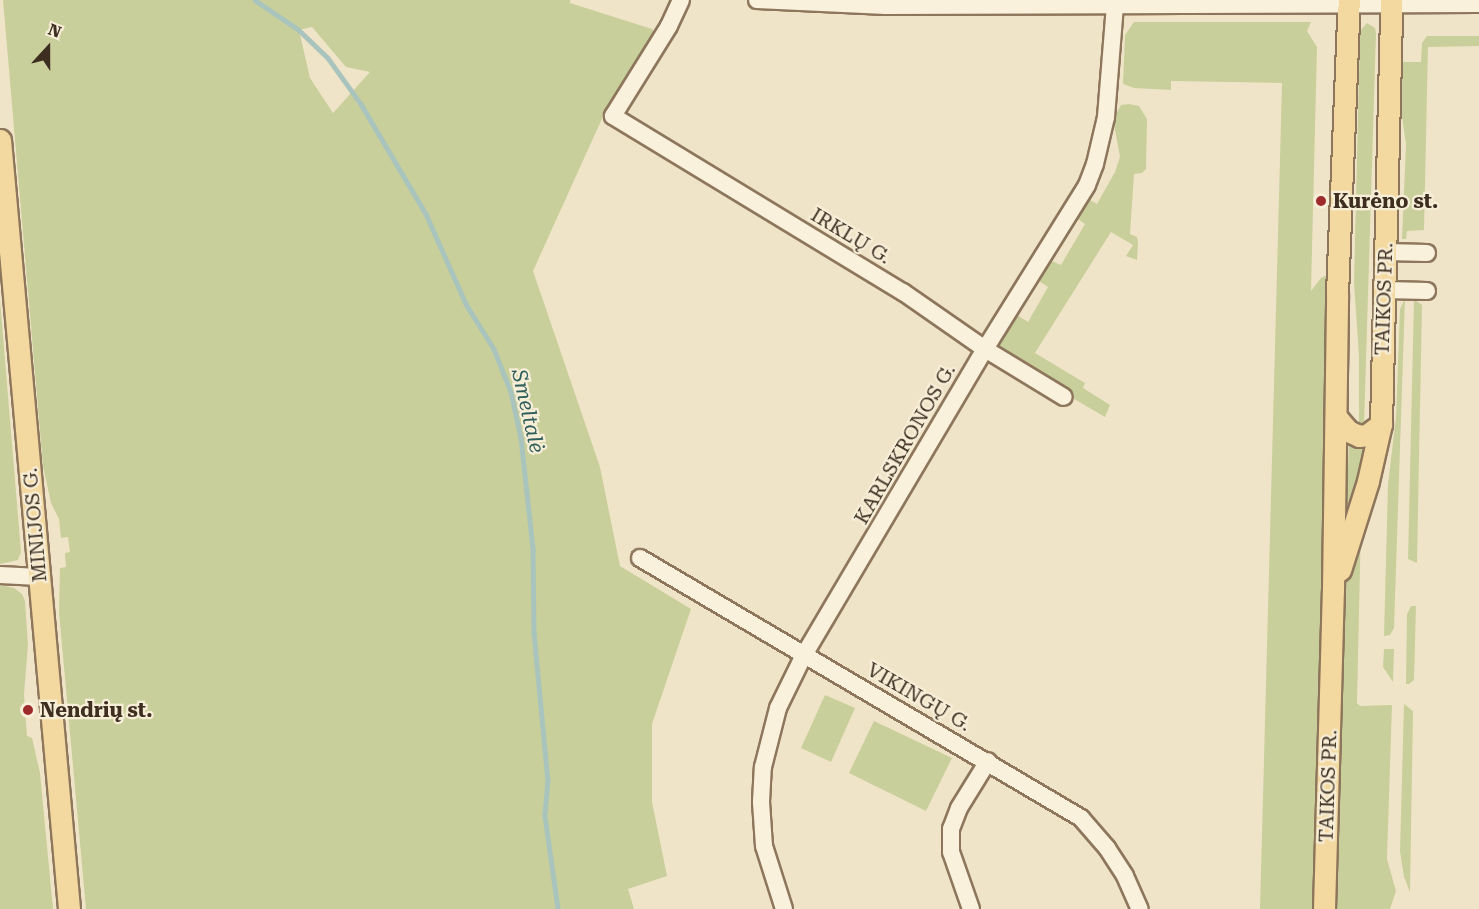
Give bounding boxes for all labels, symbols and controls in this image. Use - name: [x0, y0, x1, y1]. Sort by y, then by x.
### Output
- north arrow: [18, 18, 78, 78]
- text: N: [45, 20, 64, 42]
- place label: Kurėno st.: [1333, 189, 1438, 213]
- marker: Kurėno st.: [1314, 194, 1328, 208]
- street label: IRKLŲ G.: [807, 203, 895, 269]
- street label: TAIKOS PR.: [1370, 242, 1398, 356]
- street label: KARLSKRONOS G.: [849, 360, 961, 528]
- water label: Smeltalė: [506, 367, 550, 455]
- street label: MINIJOS G.: [18, 467, 52, 583]
- street label: VIKINGŲ G.: [863, 658, 975, 736]
- place label: Nendrių st.: [40, 698, 152, 722]
- marker: Nendrių st.: [21, 703, 35, 717]
- street label: TAIKOS PR.: [1314, 729, 1342, 843]

